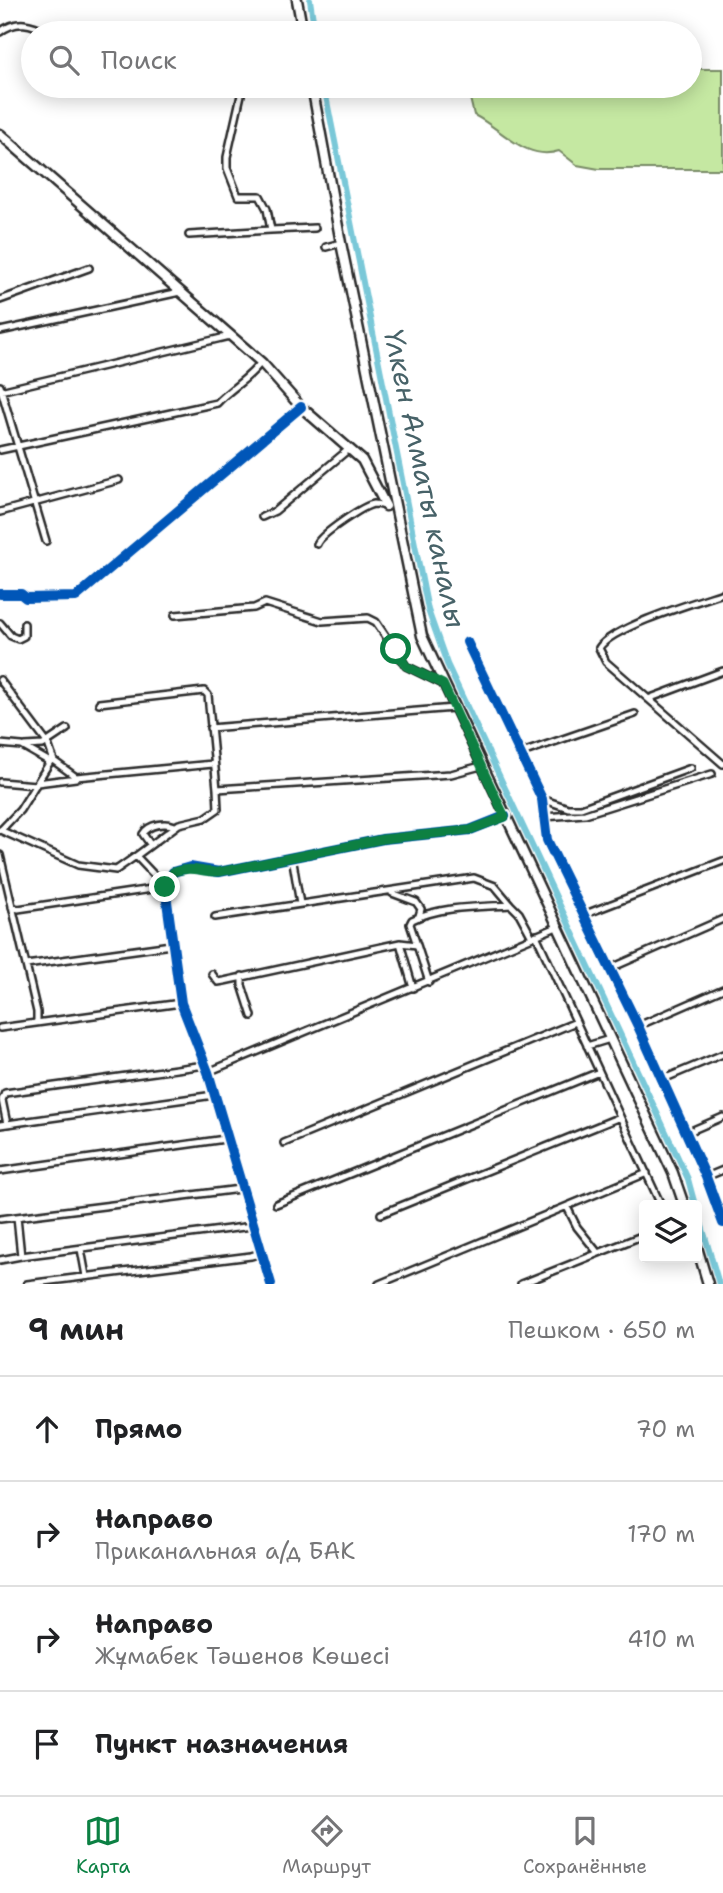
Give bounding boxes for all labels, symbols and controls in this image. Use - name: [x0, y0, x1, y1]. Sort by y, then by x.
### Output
- search box: [21, 21, 702, 98]
- icon: search: [45, 41, 83, 79]
- text: Поиск: [101, 42, 177, 77]
- water label: Үлкен Алматы каналы: [375, 325, 475, 631]
- route start: [380, 633, 411, 664]
- route end: [149, 871, 180, 902]
- map controls: [639, 1200, 702, 1263]
- button: layers: [639, 1200, 702, 1263]
- text: 9 мин: [28, 1309, 124, 1350]
- text: Пешком · 650 m: [508, 1315, 695, 1345]
- icon: ahead: [28, 1410, 66, 1448]
- text: Прямо: [95, 1411, 183, 1446]
- text: 70 m: [636, 1414, 695, 1444]
- text: Направо: [95, 1501, 213, 1536]
- icon: right: [28, 1515, 66, 1553]
- text: 170 m: [627, 1519, 695, 1549]
- text: Приканальная а/д БАК: [95, 1536, 355, 1566]
- text: Направо: [95, 1606, 213, 1641]
- icon: right: [28, 1620, 66, 1658]
- text: 410 m: [627, 1624, 695, 1654]
- text: Жұмабек Тәшенов Көшесі: [95, 1641, 390, 1671]
- icon: arrive: [28, 1725, 66, 1763]
- text: Пункт назначения: [95, 1726, 348, 1761]
- tab: Карта: [76, 1812, 130, 1879]
- tab: Маршрут: [282, 1812, 371, 1879]
- tab: Сохранённые: [523, 1812, 647, 1879]

